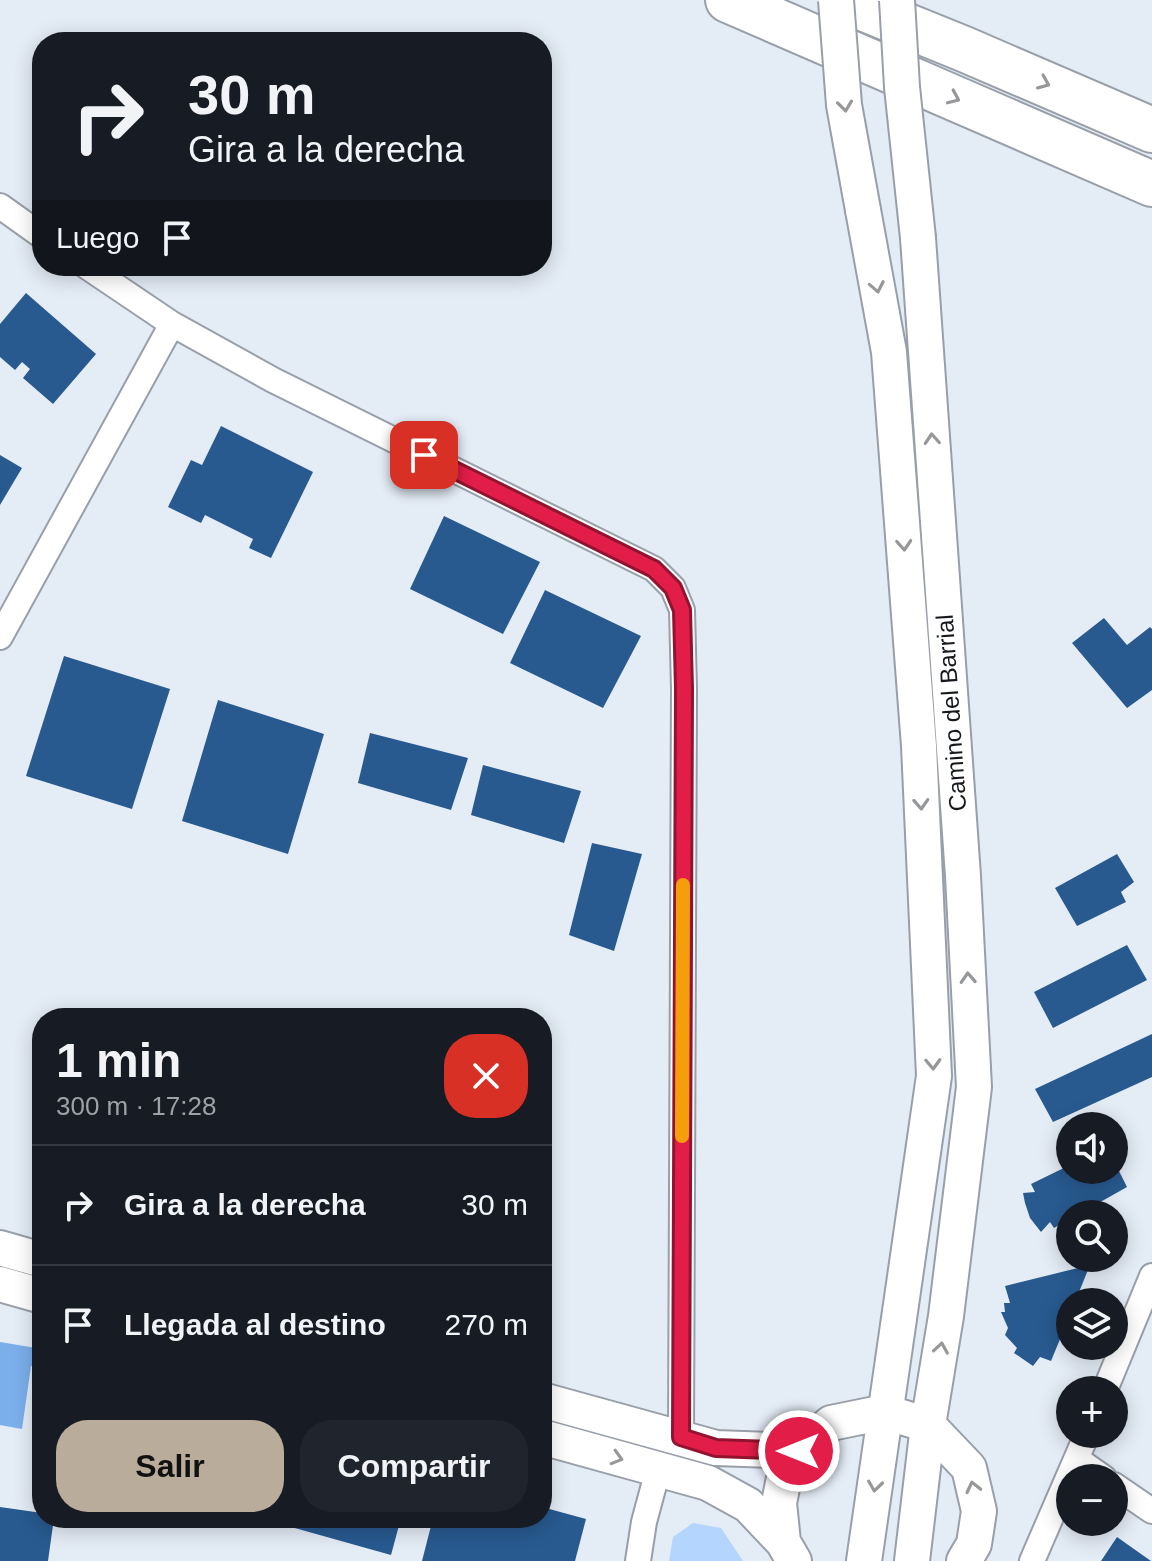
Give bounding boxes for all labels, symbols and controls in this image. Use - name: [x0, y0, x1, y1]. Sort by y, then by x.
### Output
- text: 30 m: [188, 63, 316, 126]
- icon: right: [56, 64, 160, 168]
- one-way arrow: [1036, 74, 1050, 90]
- one-way arrow: [946, 89, 960, 105]
- one-way arrow: [836, 99, 853, 112]
- text: Gira a la derecha: [188, 129, 464, 170]
- icon: arrive: [155, 216, 199, 260]
- text: Luego: [56, 221, 139, 254]
- one-way arrow: [868, 280, 885, 294]
- pin: [390, 421, 458, 489]
- one-way arrow: [924, 432, 941, 445]
- icon: arrive: [402, 433, 446, 477]
- one-way arrow: [895, 539, 912, 552]
- street label: Camino del Barrial: [931, 614, 971, 812]
- one-way arrow: [913, 799, 930, 811]
- one-way arrow: [960, 971, 977, 984]
- text: 1 min: [56, 1034, 181, 1087]
- button: close: [444, 1034, 528, 1118]
- one-way arrow: [924, 1058, 941, 1071]
- text: 300 m · 17:28: [56, 1091, 216, 1121]
- map controls: [1056, 1112, 1128, 1536]
- button: sound: [1056, 1112, 1128, 1184]
- icon: right: [56, 1183, 100, 1227]
- text: Gira a la derecha: [124, 1188, 366, 1221]
- text: 30 m: [461, 1188, 528, 1221]
- button: search: [1056, 1200, 1128, 1272]
- button: layers: [1056, 1288, 1128, 1360]
- icon: arrive: [56, 1303, 100, 1347]
- text: Llegada al destino: [124, 1308, 386, 1341]
- text: 270 m: [445, 1308, 528, 1341]
- one-way arrow: [932, 1341, 949, 1355]
- button: +: [1056, 1376, 1128, 1448]
- position arrow: [757, 1409, 841, 1493]
- button: Salir: [56, 1420, 284, 1512]
- button: Compartir: [300, 1420, 528, 1512]
- one-way arrow: [610, 1449, 624, 1466]
- button: −: [1056, 1464, 1128, 1536]
- one-way arrow: [867, 1479, 884, 1493]
- one-way arrow: [966, 1481, 983, 1494]

